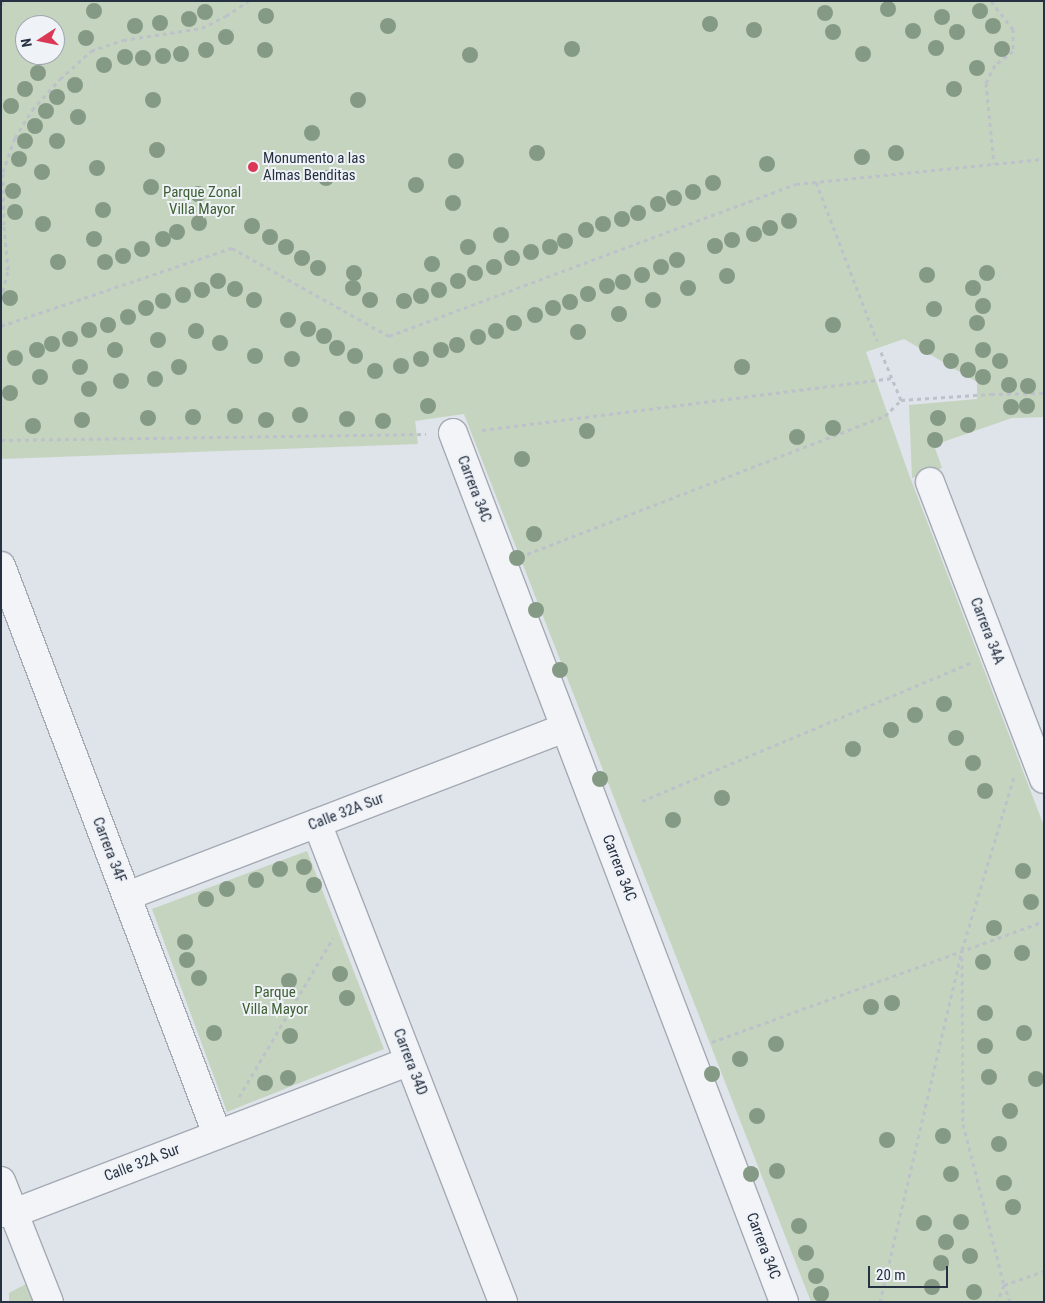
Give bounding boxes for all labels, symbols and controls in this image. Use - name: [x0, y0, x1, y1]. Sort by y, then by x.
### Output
- north arrow: [15, 15, 65, 65]
- text: N: [18, 37, 35, 48]
- place label: Monumento a las Almas Benditas: [263, 149, 365, 184]
- marker: Monumento a las Almas Benditas: [247, 161, 259, 173]
- park label: Parque Zonal Villa Mayor: [163, 183, 241, 218]
- street label: Carrera 34C: [453, 453, 495, 525]
- street label: Carrera 34A: [966, 595, 1008, 667]
- street label: Calle 32A Sur: [306, 789, 386, 835]
- street label: Carrera 34F: [88, 815, 130, 885]
- street label: Carrera 34C: [598, 832, 640, 904]
- park label: Parque Villa Mayor: [242, 983, 308, 1018]
- street label: Carrera 34D: [389, 1026, 431, 1098]
- street label: Calle 32A Sur: [102, 1140, 182, 1186]
- street label: Carrera 34C: [742, 1210, 784, 1282]
- scale bar: [870, 1256, 950, 1288]
- text: 20 m: [876, 1266, 906, 1284]

